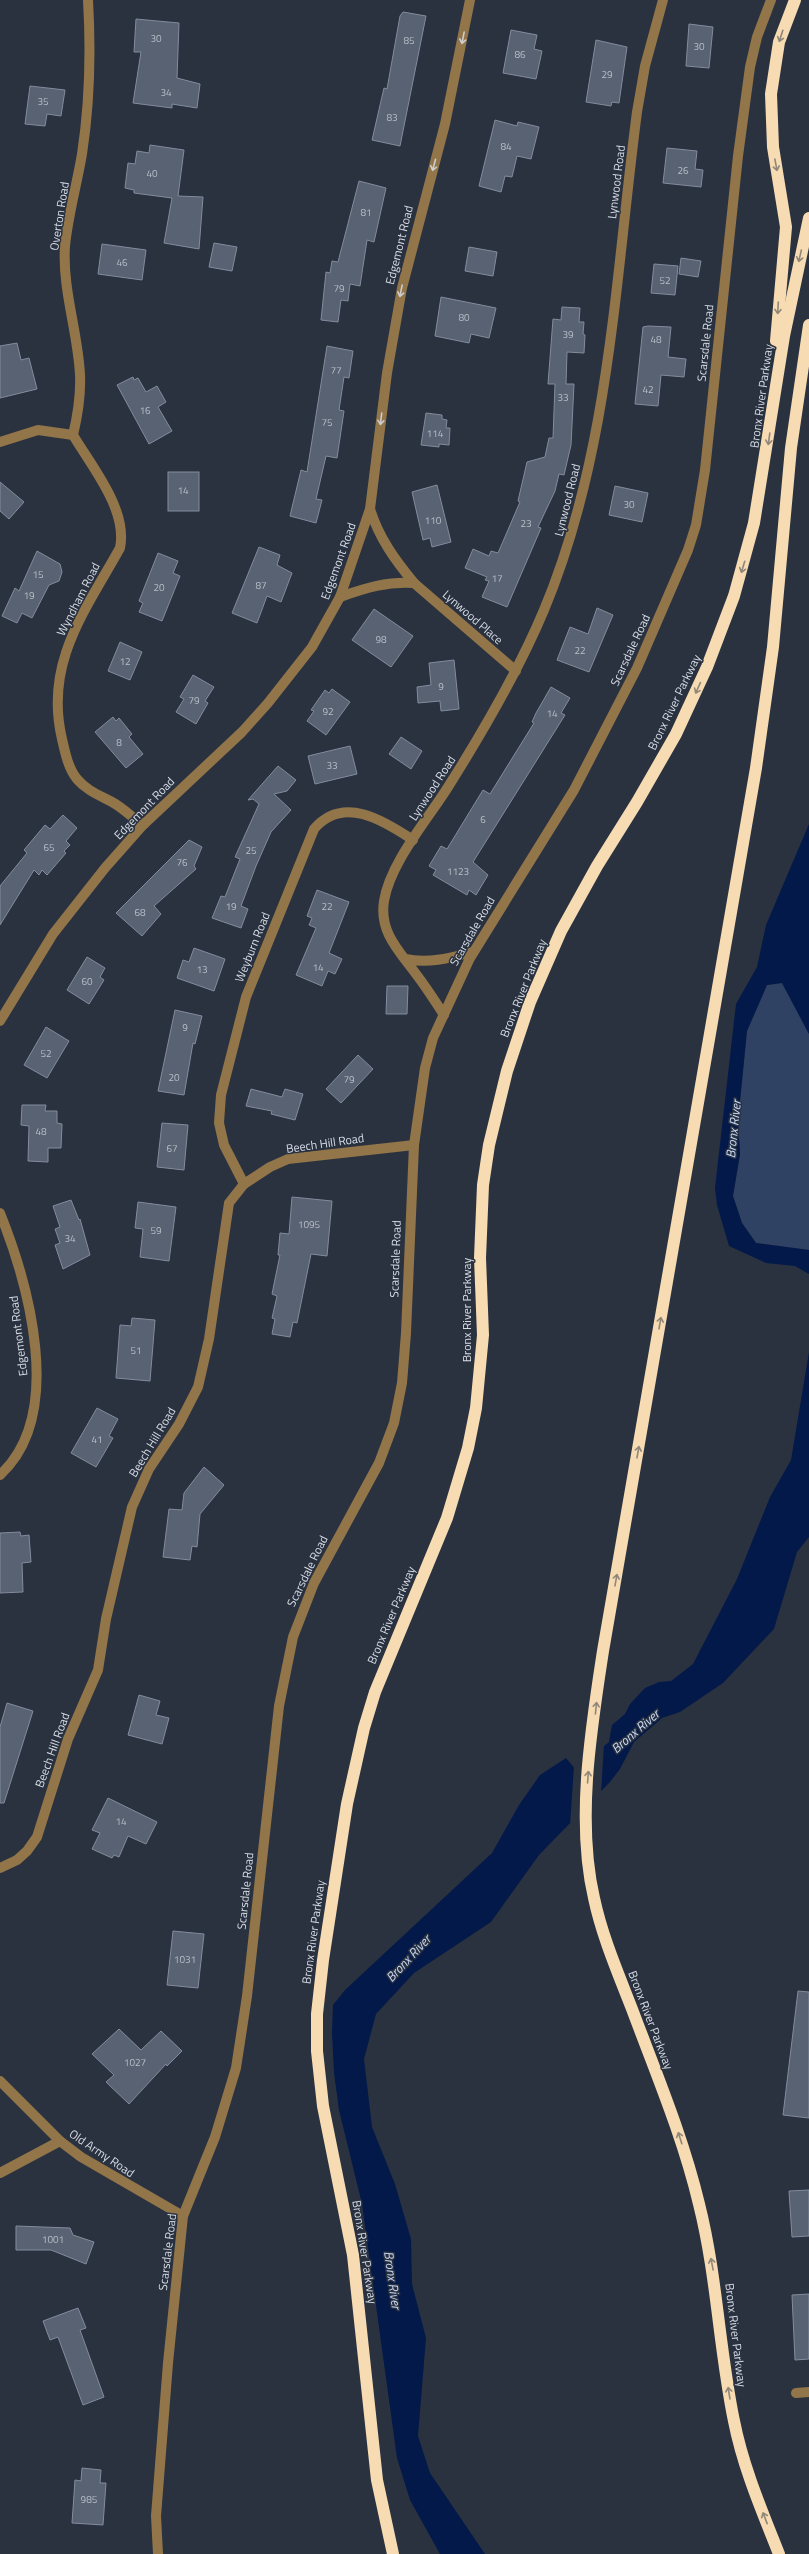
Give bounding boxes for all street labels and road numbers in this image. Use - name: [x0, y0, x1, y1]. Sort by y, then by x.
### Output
- street label: Lynwood Road: [602, 144, 630, 220]
- street label: Overton Road: [44, 180, 74, 252]
- street label: Edgemont Road: [380, 204, 418, 286]
- street label: Scarsdale Road: [692, 304, 718, 382]
- street label: Bronx River Parkway: [744, 343, 778, 449]
- street label: Lynwood Road: [549, 462, 585, 538]
- street label: Edgemont Road: [315, 520, 361, 602]
- street label: Wyndham Road: [51, 559, 105, 639]
- street label: Lynwood Place: [438, 585, 508, 649]
- street label: Scarsdale Road: [605, 611, 655, 689]
- street label: Bronx River Parkway: [643, 651, 706, 753]
- street label: Lynwood Road: [404, 752, 460, 824]
- street label: Edgemont Road: [109, 772, 179, 844]
- street label: Scarsdale Road: [444, 893, 500, 969]
- street label: Weyburn Road: [229, 909, 275, 985]
- street label: Bronx River Parkway: [495, 936, 551, 1040]
- street label: Beech Hill Road: [285, 1128, 365, 1158]
- street label: Scarsdale Road: [384, 1220, 406, 1298]
- street label: Bronx River Parkway: [457, 1257, 476, 1362]
- street label: Edgemont Road: [4, 1295, 32, 1377]
- street label: Beech Hill Road: [124, 1403, 180, 1481]
- street label: Scarsdale Road: [282, 1532, 332, 1610]
- street label: Bronx River Parkway: [362, 1563, 420, 1667]
- street label: Beech Hill Road: [30, 1710, 74, 1790]
- street label: Scarsdale Road: [232, 1852, 258, 1930]
- street label: Bronx River Parkway: [296, 1879, 330, 1985]
- street label: Bronx River Parkway: [623, 1968, 679, 2072]
- street label: Old Army Road: [65, 2124, 139, 2182]
- street label: Bronx River Parkway: [347, 2199, 383, 2305]
- street label: Scarsdale Road: [153, 2212, 181, 2292]
- street label: Bronx River Parkway: [720, 2282, 752, 2388]

